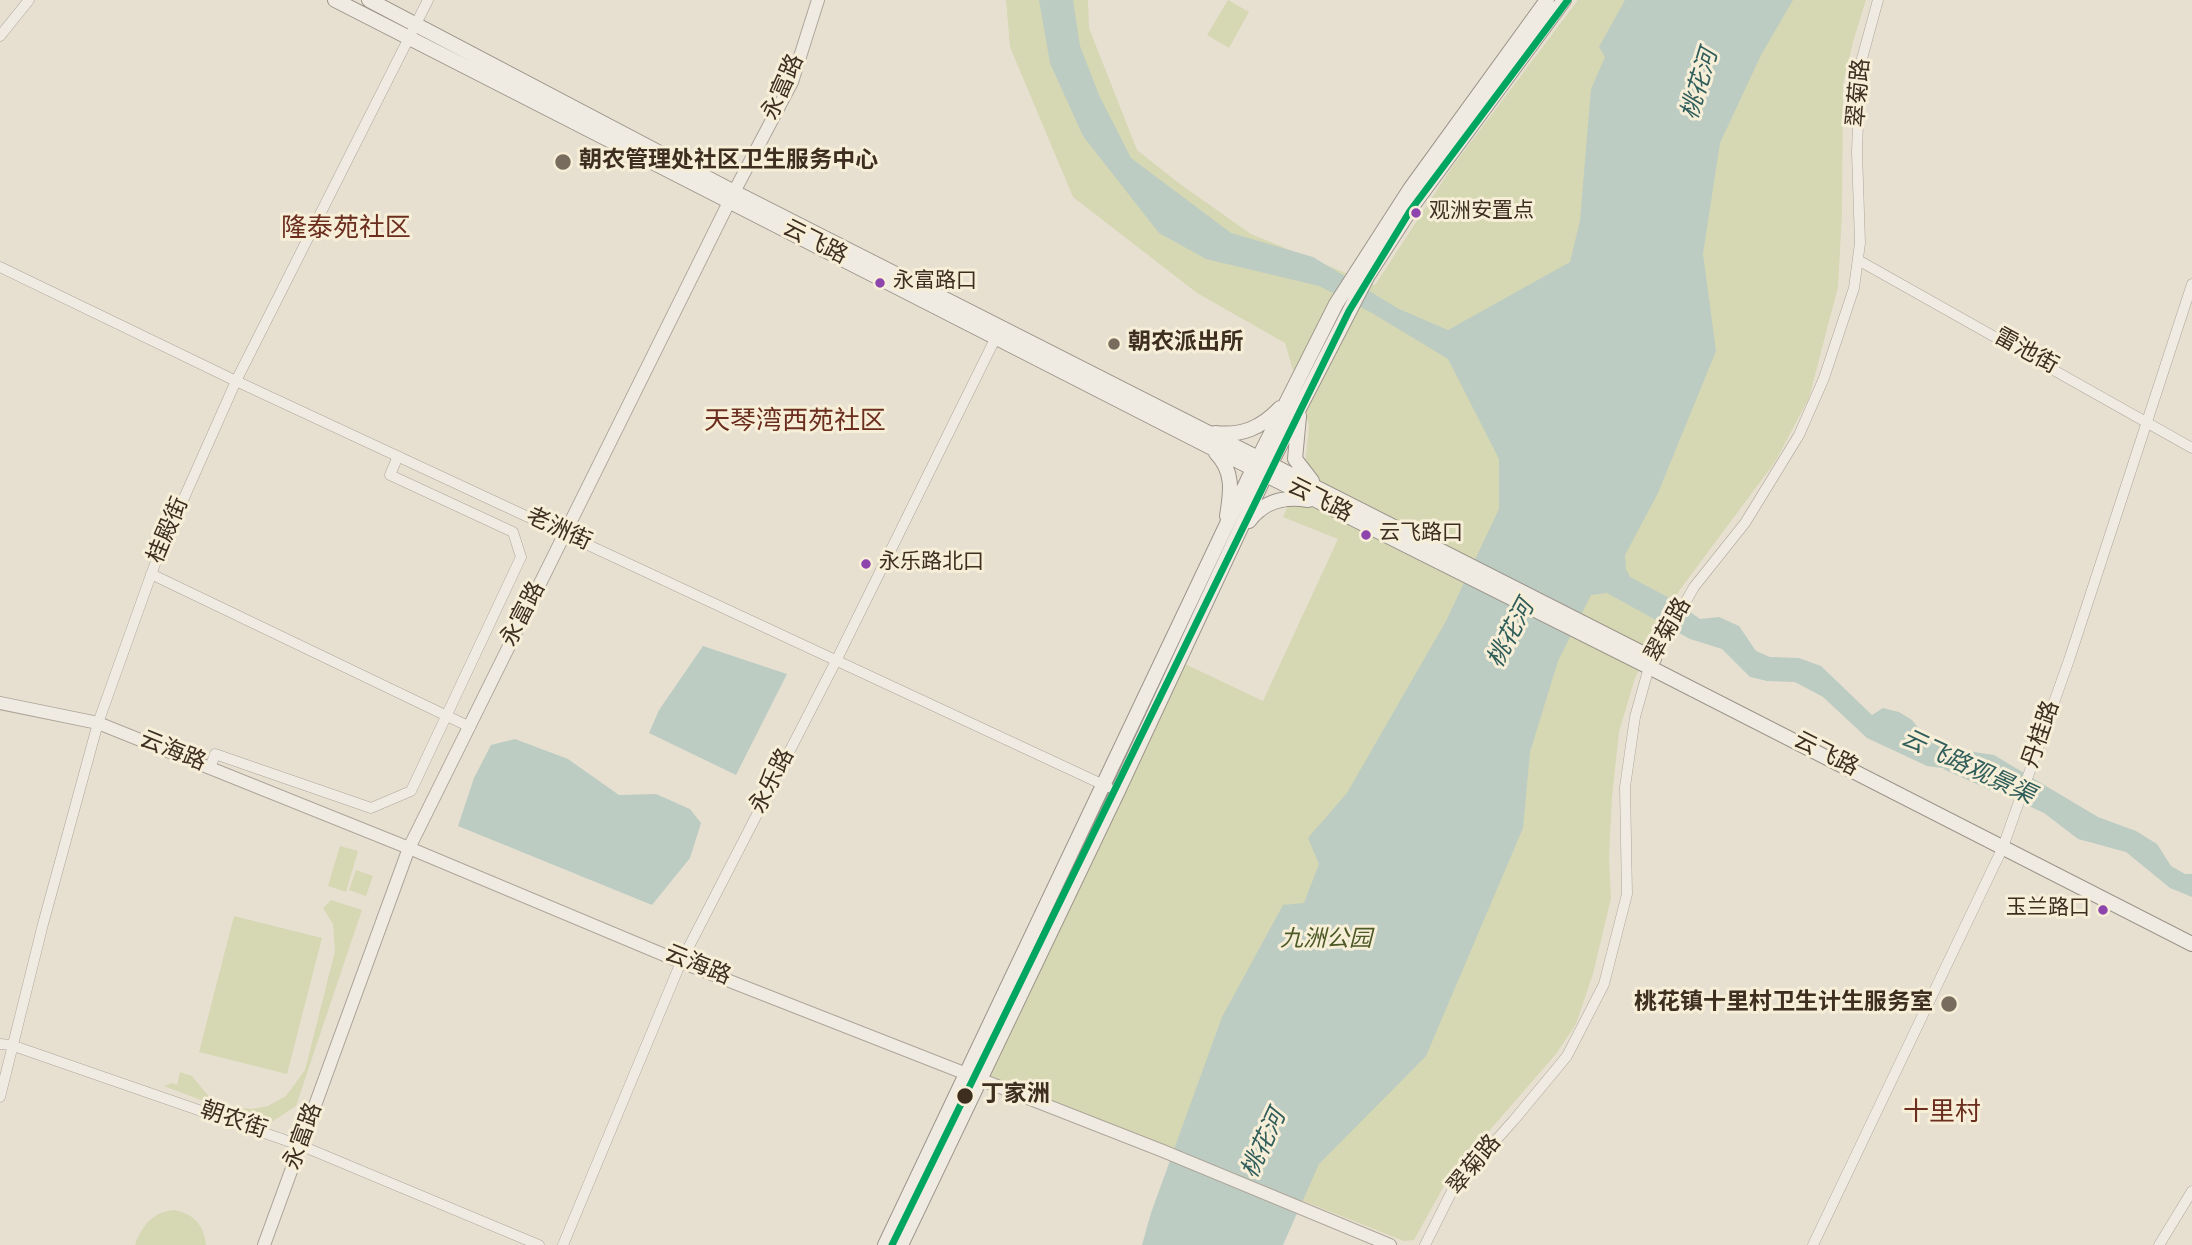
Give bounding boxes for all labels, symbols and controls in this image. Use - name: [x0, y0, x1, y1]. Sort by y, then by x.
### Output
- water label: 桃花河: [1678, 46, 1726, 124]
- street label: 永富路: [758, 51, 812, 125]
- street label: 翠菊路: [1844, 57, 1878, 129]
- place label: 朝农管理处社区卫生服务中心: [579, 148, 878, 176]
- marker: 朝农管理处社区卫生服务中心: [553, 152, 573, 172]
- place label: 观洲安置点: [1429, 200, 1534, 226]
- marker: 观洲安置点: [1409, 206, 1423, 220]
- district label: 隆泰苑社区: [281, 215, 411, 247]
- street label: 云飞路: [777, 216, 851, 272]
- place label: 永富路口: [893, 270, 977, 296]
- marker: 永富路口: [873, 276, 887, 290]
- street label: 雷池街: [1988, 324, 2062, 382]
- place label: 朝农派出所: [1128, 330, 1243, 358]
- marker: 朝农派出所: [1106, 336, 1122, 352]
- district label: 天琴湾西苑社区: [704, 408, 886, 440]
- street label: 云飞路: [1282, 474, 1356, 530]
- street label: 桂殿街: [144, 494, 196, 568]
- street label: 老洲街: [521, 504, 595, 558]
- place label: 云飞路口: [1379, 522, 1463, 548]
- marker: 云飞路口: [1359, 528, 1373, 542]
- place label: 永乐路北口: [879, 551, 984, 577]
- marker: 永乐路北口: [859, 557, 873, 571]
- street label: 永富路: [497, 578, 553, 652]
- street label: 翠菊路: [1641, 594, 1699, 668]
- water label: 桃花河: [1483, 596, 1543, 674]
- street label: 丹桂路: [2019, 698, 2067, 772]
- water label: 云飞路观景渠: [1896, 726, 2038, 812]
- street label: 云海路: [135, 727, 209, 779]
- street label: 云飞路: [1788, 728, 1862, 784]
- street label: 永乐路: [746, 745, 802, 819]
- place label: 玉兰路口: [2006, 897, 2090, 923]
- marker: 玉兰路口: [2096, 903, 2110, 917]
- park label: 九洲公园: [1280, 927, 1372, 955]
- street label: 云海路: [660, 941, 734, 993]
- place label: 桃花镇十里村卫生计生服务室: [1634, 990, 1933, 1018]
- marker: 桃花镇十里村卫生计生服务室: [1939, 994, 1959, 1014]
- place label: 丁家洲: [981, 1082, 1050, 1110]
- marker: 丁家洲: [955, 1086, 975, 1106]
- street label: 朝农街: [196, 1098, 270, 1146]
- district label: 十里村: [1903, 1099, 1981, 1131]
- street label: 永富路: [280, 1100, 330, 1174]
- water label: 桃花河: [1238, 1106, 1294, 1184]
- street label: 翠菊路: [1444, 1131, 1508, 1201]

